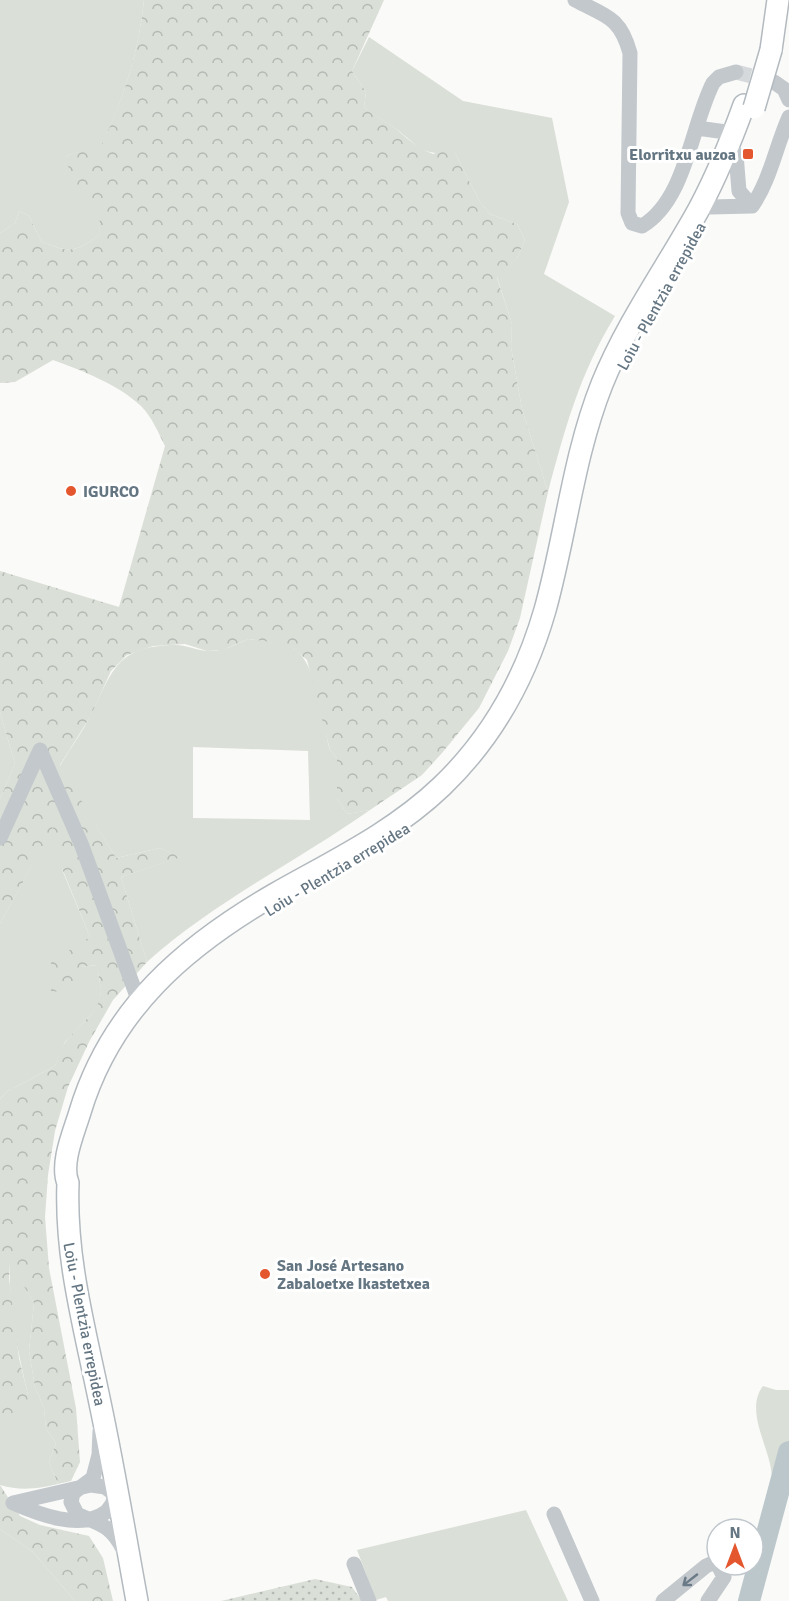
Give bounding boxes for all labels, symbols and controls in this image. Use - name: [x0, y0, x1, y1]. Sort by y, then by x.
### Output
- place label: Elorritxu auzoa: [629, 145, 736, 165]
- marker: Elorritxu auzoa: [741, 147, 755, 161]
- street label: Loiu - Plentzia errepidea: [613, 219, 711, 374]
- place label: IGURCO: [83, 482, 140, 502]
- marker: IGURCO: [64, 484, 78, 498]
- street label: Loiu - Plentzia errepidea: [261, 818, 414, 921]
- street label: Loiu - Plentzia errepidea: [58, 1241, 110, 1408]
- place label: San José Artesano Zabaloetxe Ikastetxea: [277, 1256, 430, 1294]
- marker: San José Artesano Zabaloetxe Ikastetxea: [258, 1267, 272, 1281]
- north arrow: [705, 1517, 765, 1577]
- text: N: [729, 1523, 741, 1543]
- one-way arrow: [682, 1574, 698, 1587]

